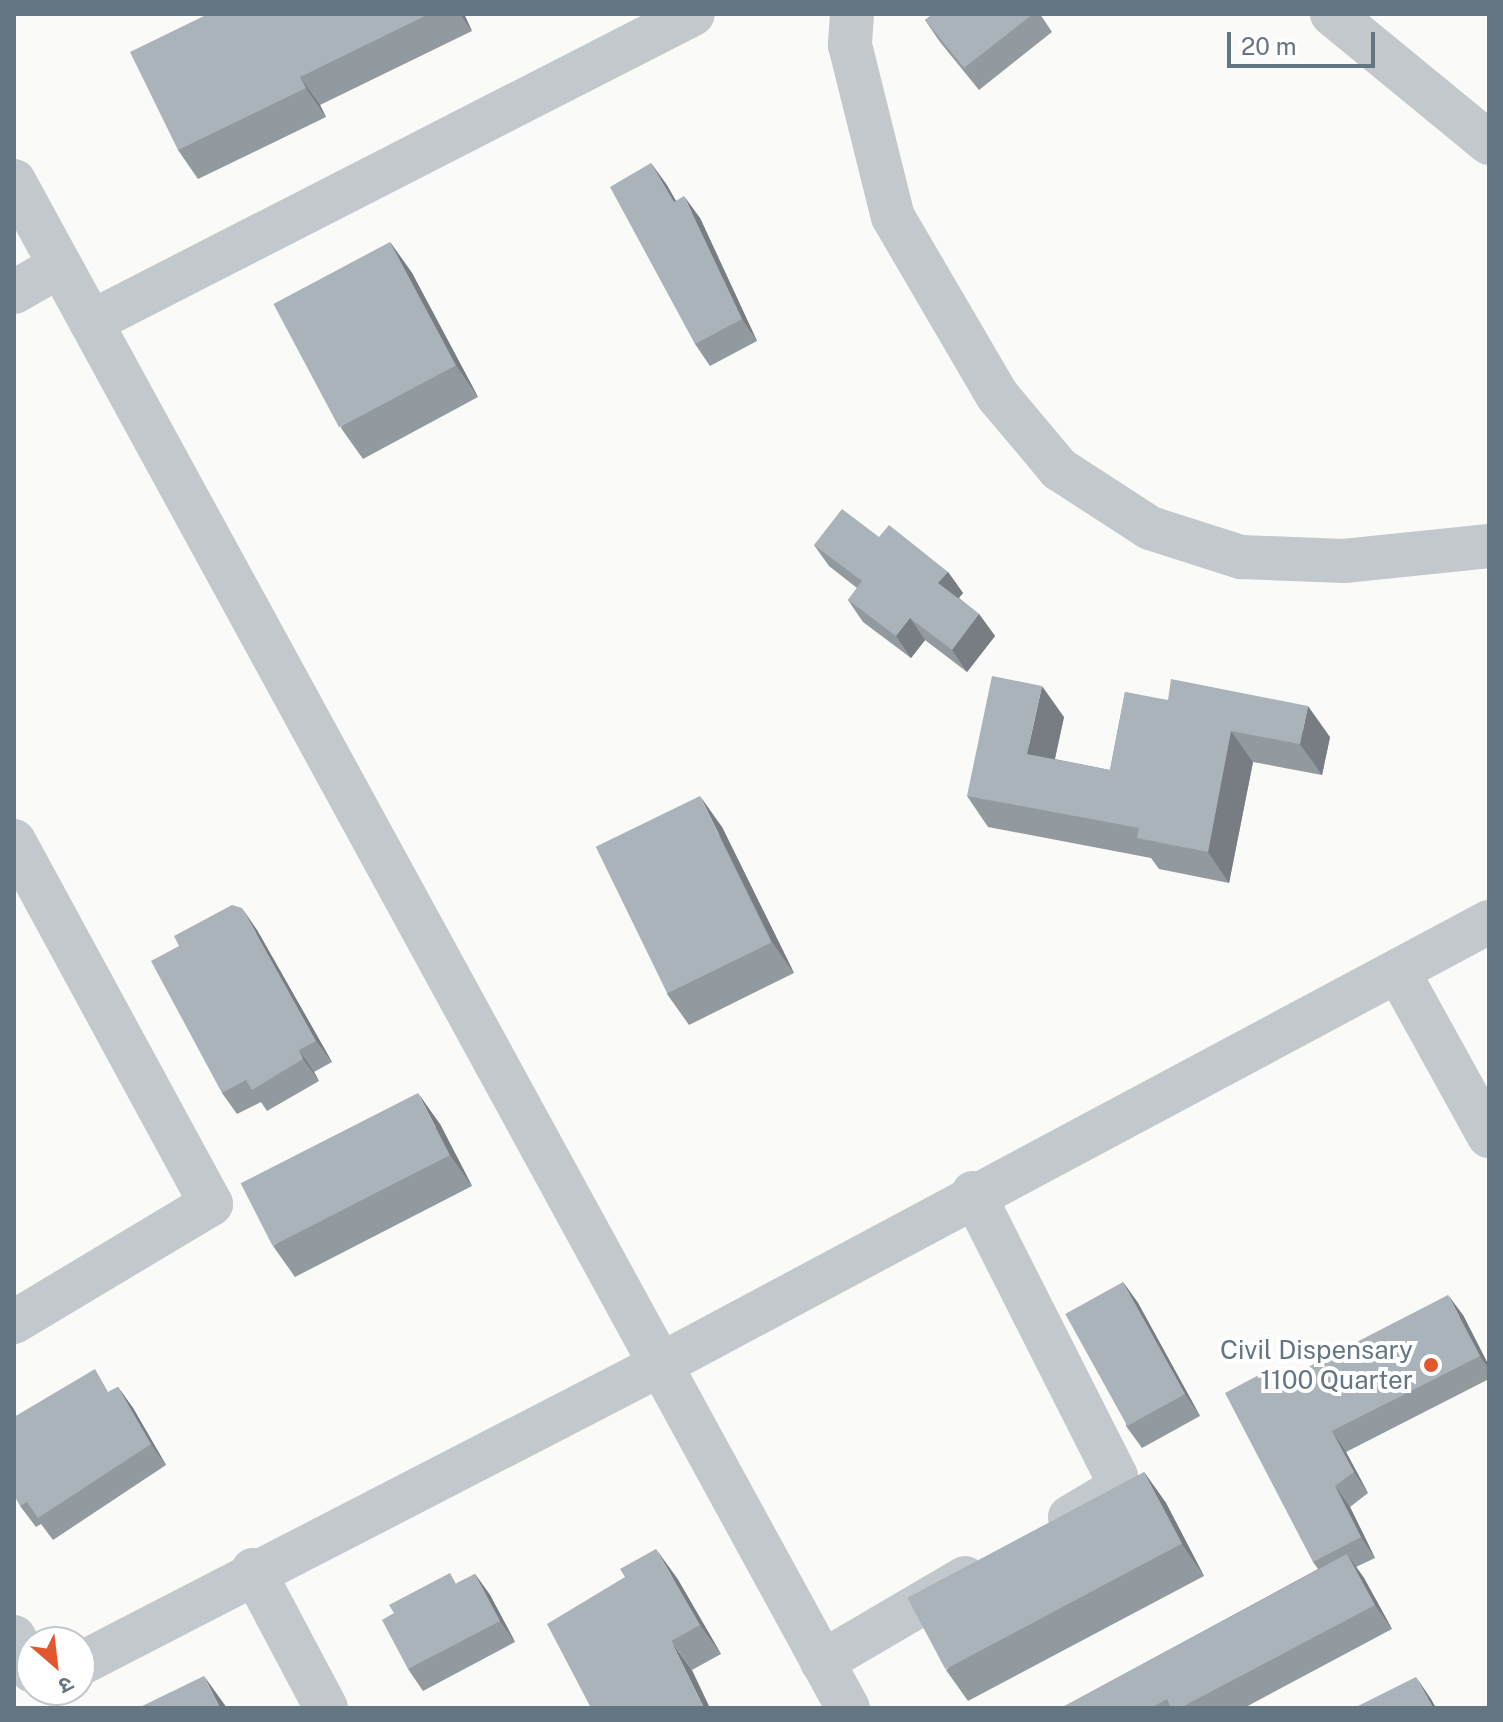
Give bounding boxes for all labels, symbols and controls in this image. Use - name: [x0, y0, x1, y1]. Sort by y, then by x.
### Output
- scale bar: [1231, 16, 1379, 66]
- text: 20 m: [1241, 32, 1297, 60]
- place label: Civil Dispensary 1100 Quarter: [1220, 1334, 1413, 1396]
- marker: Civil Dispensary 1100 Quarter: [1420, 1354, 1442, 1376]
- north arrow: [16, 1626, 96, 1706]
- text: उ: [55, 1671, 78, 1700]

